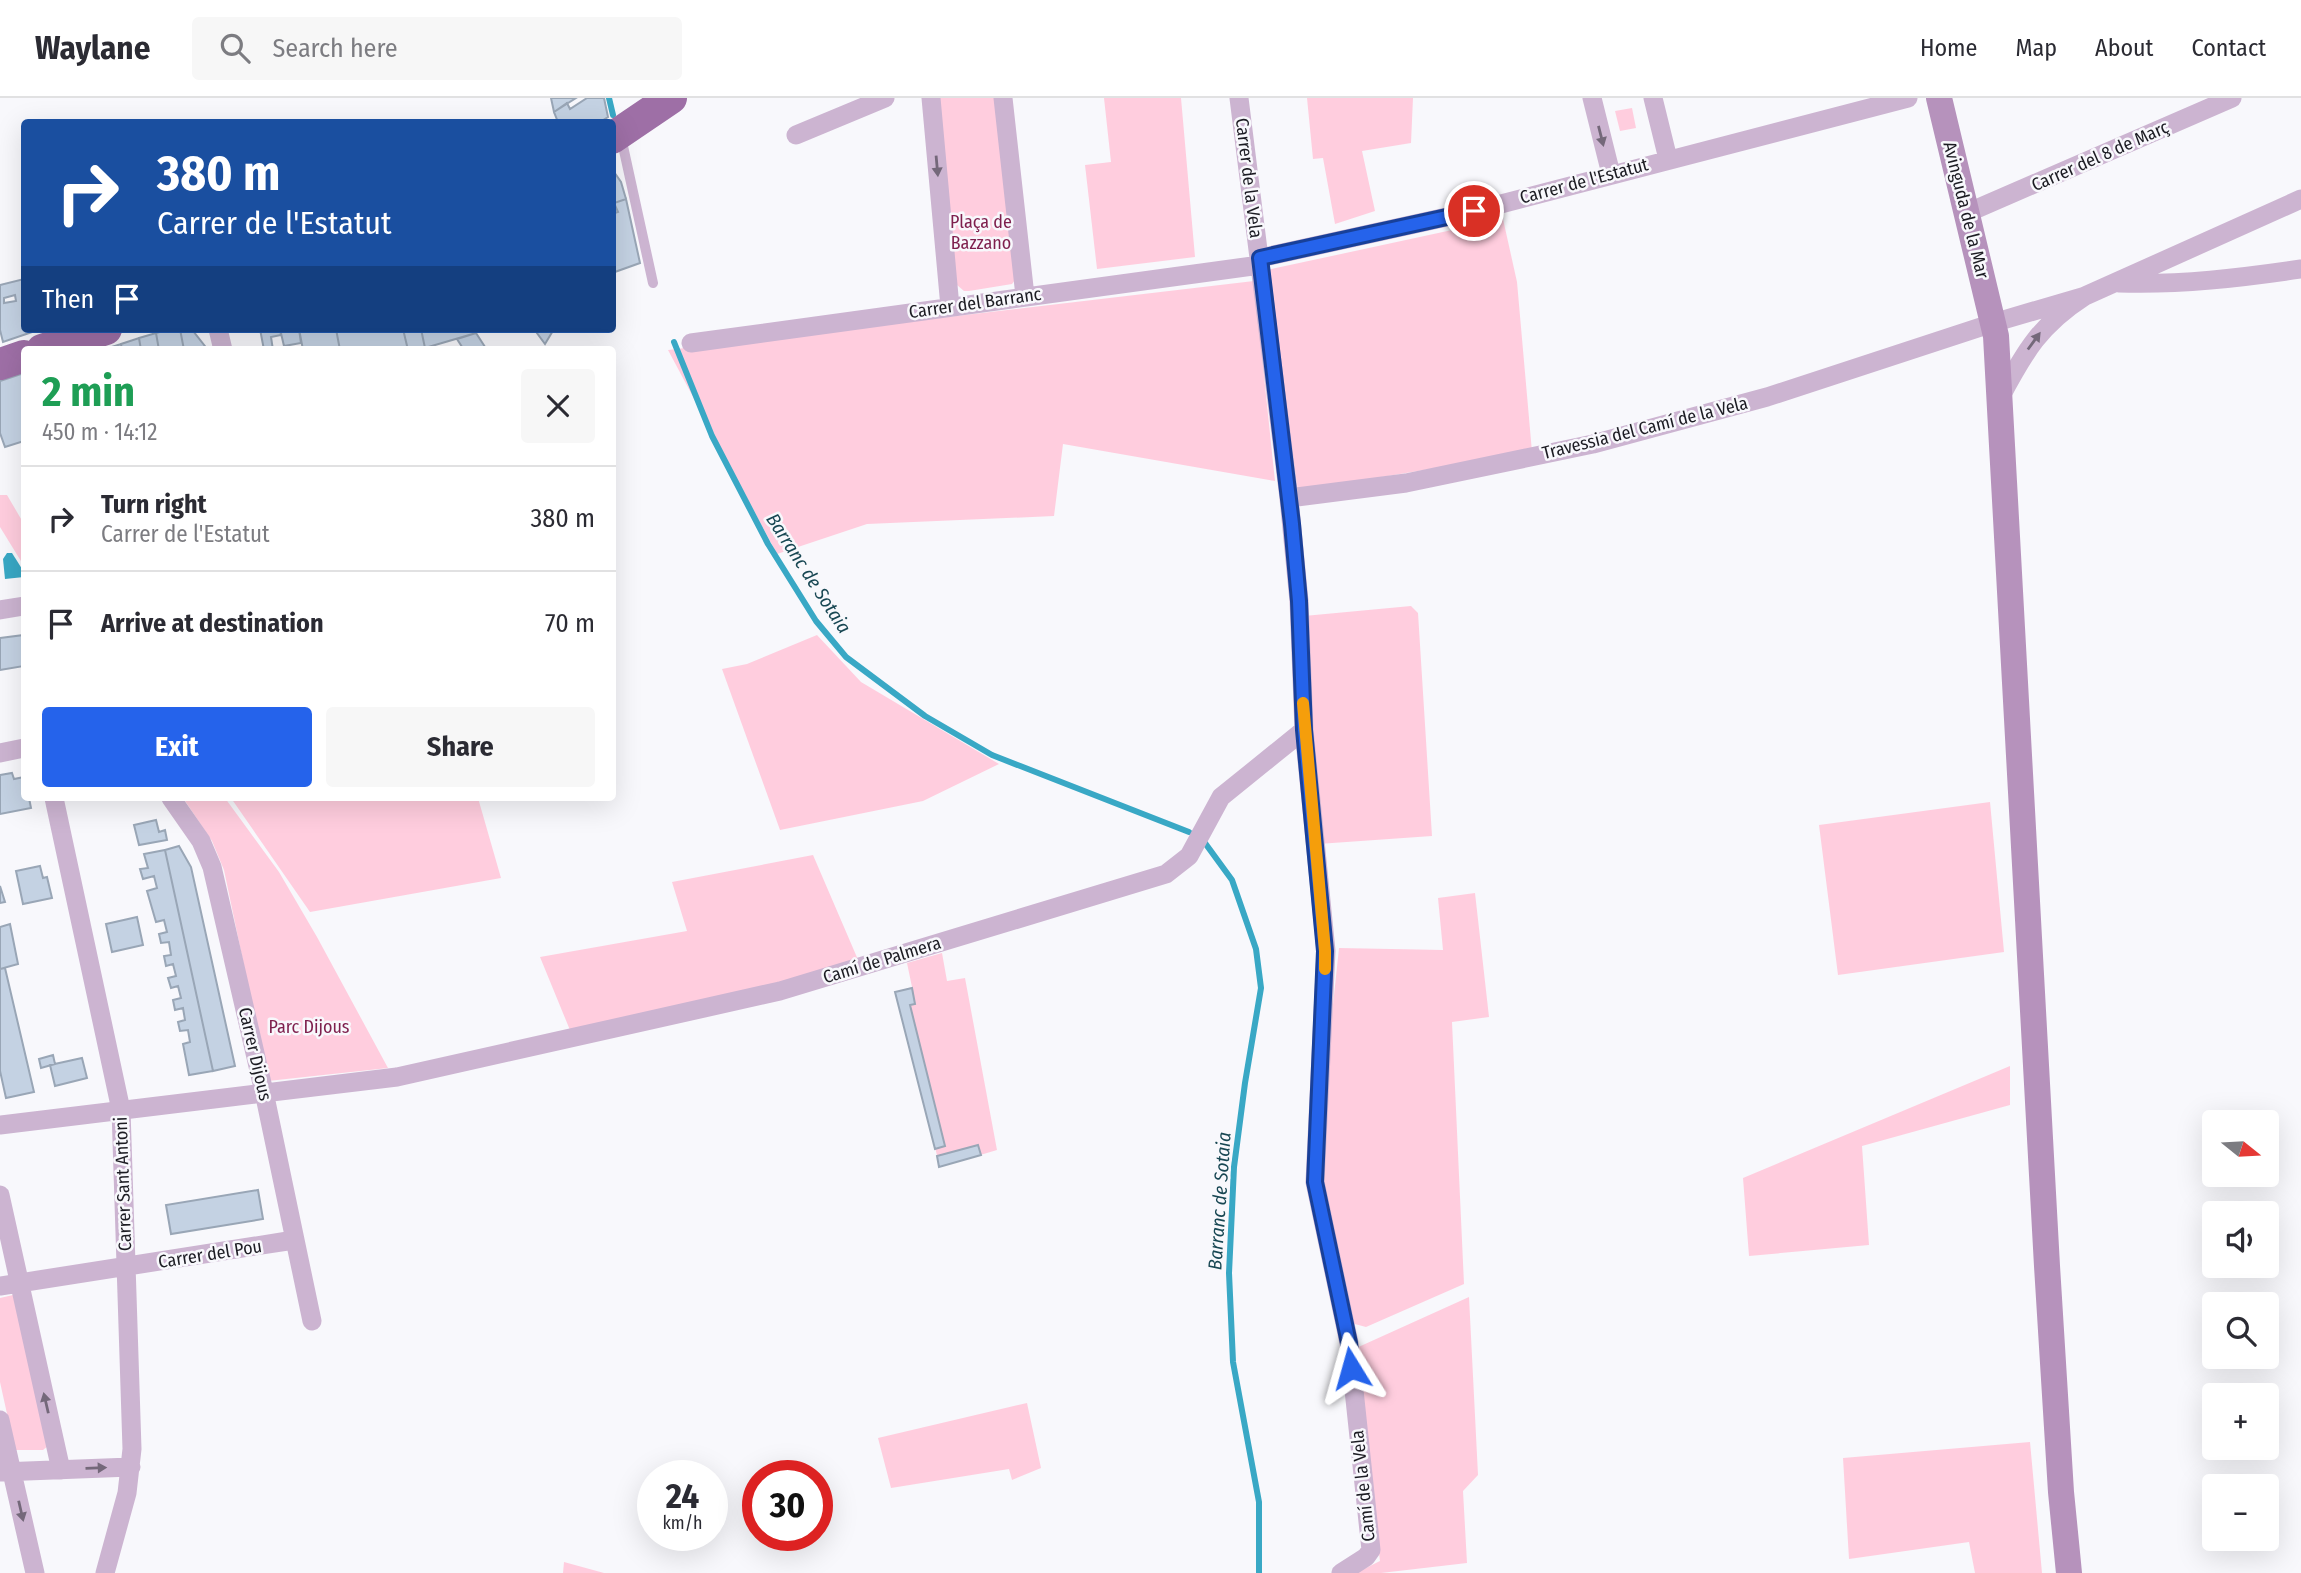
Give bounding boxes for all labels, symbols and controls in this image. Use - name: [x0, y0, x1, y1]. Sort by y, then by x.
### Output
- search box: [192, 17, 682, 80]
- text: Waylane: [35, 28, 150, 68]
- icon: search: [216, 29, 254, 67]
- text: Search here: [272, 33, 398, 64]
- text: Home: [1920, 34, 1977, 62]
- text: Map: [2015, 34, 2057, 62]
- text: About: [2095, 34, 2153, 62]
- text: Contact: [2191, 34, 2266, 62]
- street label: Carrer del 8 de Març: [2028, 116, 2172, 196]
- street label: Carrer de la Vela: [1231, 117, 1267, 239]
- one-way arrow: [1596, 125, 1607, 147]
- street label: Avinguda de la Mar: [1938, 139, 1994, 281]
- text: 380 m: [157, 144, 280, 203]
- icon: right: [42, 147, 133, 238]
- street label: Carrer de l'Estatut: [1517, 153, 1651, 209]
- one-way arrow: [932, 155, 943, 177]
- pin: [1444, 181, 1504, 241]
- icon: arrive: [1455, 192, 1493, 230]
- text: Carrer de l'Estatut: [157, 204, 392, 242]
- park label: Plaça de Bazzano: [950, 211, 1012, 254]
- icon: arrive: [108, 280, 146, 318]
- street label: Carrer del Barranc: [907, 283, 1043, 323]
- text: Then: [42, 284, 94, 315]
- one-way arrow: [2027, 332, 2041, 350]
- text: 2 min: [42, 367, 135, 417]
- button: close: [521, 369, 595, 443]
- street label: Travessia del Camí de la Vela: [1540, 392, 1750, 464]
- text: 450 m · 14:12: [42, 418, 157, 446]
- text: Turn right: [101, 489, 207, 520]
- icon: right: [42, 500, 80, 538]
- text: 380 m: [531, 503, 595, 534]
- water label: Barranc de Sotaia: [761, 509, 856, 638]
- text: Carrer de l'Estatut: [101, 520, 270, 548]
- icon: arrive: [42, 605, 80, 643]
- text: Arrive at destination: [101, 608, 324, 639]
- text: 70 m: [545, 608, 595, 639]
- button: Exit: [42, 707, 312, 787]
- button: Share: [326, 707, 595, 787]
- street label: Camí de Palmera: [820, 932, 944, 988]
- street label: Carrer Dijous: [234, 1005, 277, 1103]
- park label: Parc Dijous: [268, 1016, 350, 1038]
- north arrow: [2202, 1110, 2278, 1186]
- map controls: [2202, 1110, 2279, 1551]
- street label: Carrer Sant Antoni: [110, 1116, 136, 1252]
- water label: Barranc de Sotaia: [1203, 1131, 1236, 1271]
- button: sound: [2202, 1201, 2279, 1278]
- street label: Carrer del Pou: [157, 1235, 263, 1273]
- button: search: [2202, 1292, 2279, 1369]
- position arrow: [1314, 1331, 1388, 1405]
- button: +: [2202, 1383, 2279, 1460]
- one-way arrow: [40, 1392, 51, 1414]
- street label: Camí de la Vela: [1346, 1429, 1380, 1543]
- speed limit sign: 30: [742, 1460, 833, 1551]
- one-way arrow: [85, 1463, 107, 1474]
- button: −: [2202, 1474, 2279, 1551]
- text: 24: [666, 1475, 699, 1517]
- one-way arrow: [16, 1500, 27, 1522]
- text: km/h: [662, 1512, 703, 1534]

